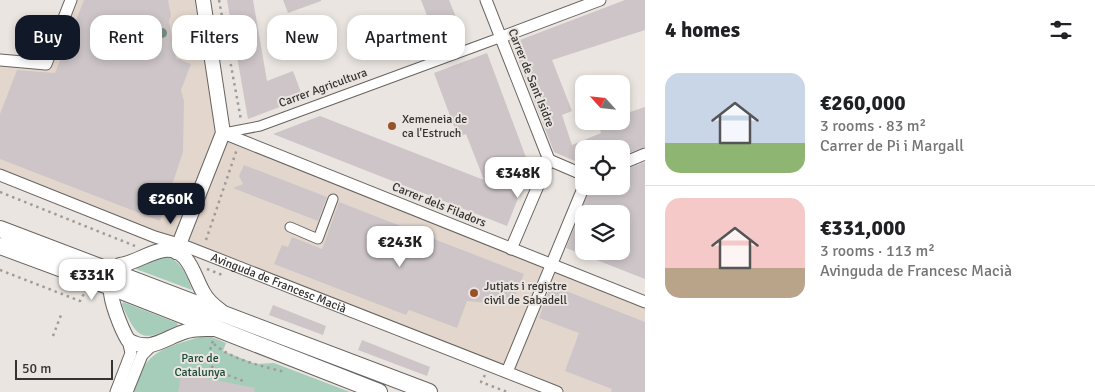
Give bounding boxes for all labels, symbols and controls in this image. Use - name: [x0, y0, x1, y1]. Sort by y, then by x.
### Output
- chip: Buy: [15, 15, 80, 60]
- chip: Rent: [90, 15, 162, 60]
- chip: Filters: [172, 15, 257, 60]
- chip: New: [267, 15, 337, 60]
- chip: Apartment: [347, 15, 465, 60]
- icon: filters: [1047, 16, 1075, 44]
- text: 4 homes: [665, 17, 740, 43]
- street label: Carrer de Sant Isidre: [504, 27, 558, 129]
- street label: Carrer Agricultura: [277, 65, 369, 111]
- north arrow: [575, 75, 630, 130]
- map controls: [575, 75, 630, 260]
- text: €260,000: [820, 90, 906, 116]
- icon: home: [705, 93, 765, 153]
- place label: Xemeneia de ca l'Estruch: [402, 112, 467, 141]
- text: 3 rooms · 83 m²: [820, 116, 926, 136]
- marker: Xemeneia de ca l'Estruch: [386, 120, 398, 132]
- text: Carrer de Pi i Margall: [820, 136, 964, 156]
- button: locate: [575, 140, 630, 195]
- pin: €348K: [483, 156, 553, 199]
- text: €348K: [496, 163, 540, 183]
- street label: Carrer dels Filadors: [390, 179, 488, 231]
- pin: €260K: [136, 182, 206, 225]
- text: €260K: [149, 189, 193, 209]
- button: layers: [575, 205, 630, 260]
- text: €331,000: [820, 215, 906, 241]
- icon: home: [705, 218, 765, 278]
- pin: €243K: [365, 226, 435, 268]
- text: €243K: [378, 232, 422, 252]
- text: 3 rooms · 113 m²: [820, 241, 935, 261]
- street label: Avinguda de Francesc Macià: [209, 249, 349, 316]
- pin: €331K: [57, 258, 127, 301]
- text: Avinguda de Francesc Macià: [820, 261, 1012, 281]
- text: €331K: [70, 265, 114, 285]
- place label: Jutjats i registre civil de Sabadell: [484, 279, 568, 308]
- marker: Jutjats i registre civil de Sabadell: [468, 287, 480, 299]
- park label: Parc de Catalunya: [174, 351, 226, 380]
- scale bar: [15, 357, 112, 380]
- text: 50 m: [22, 360, 51, 377]

